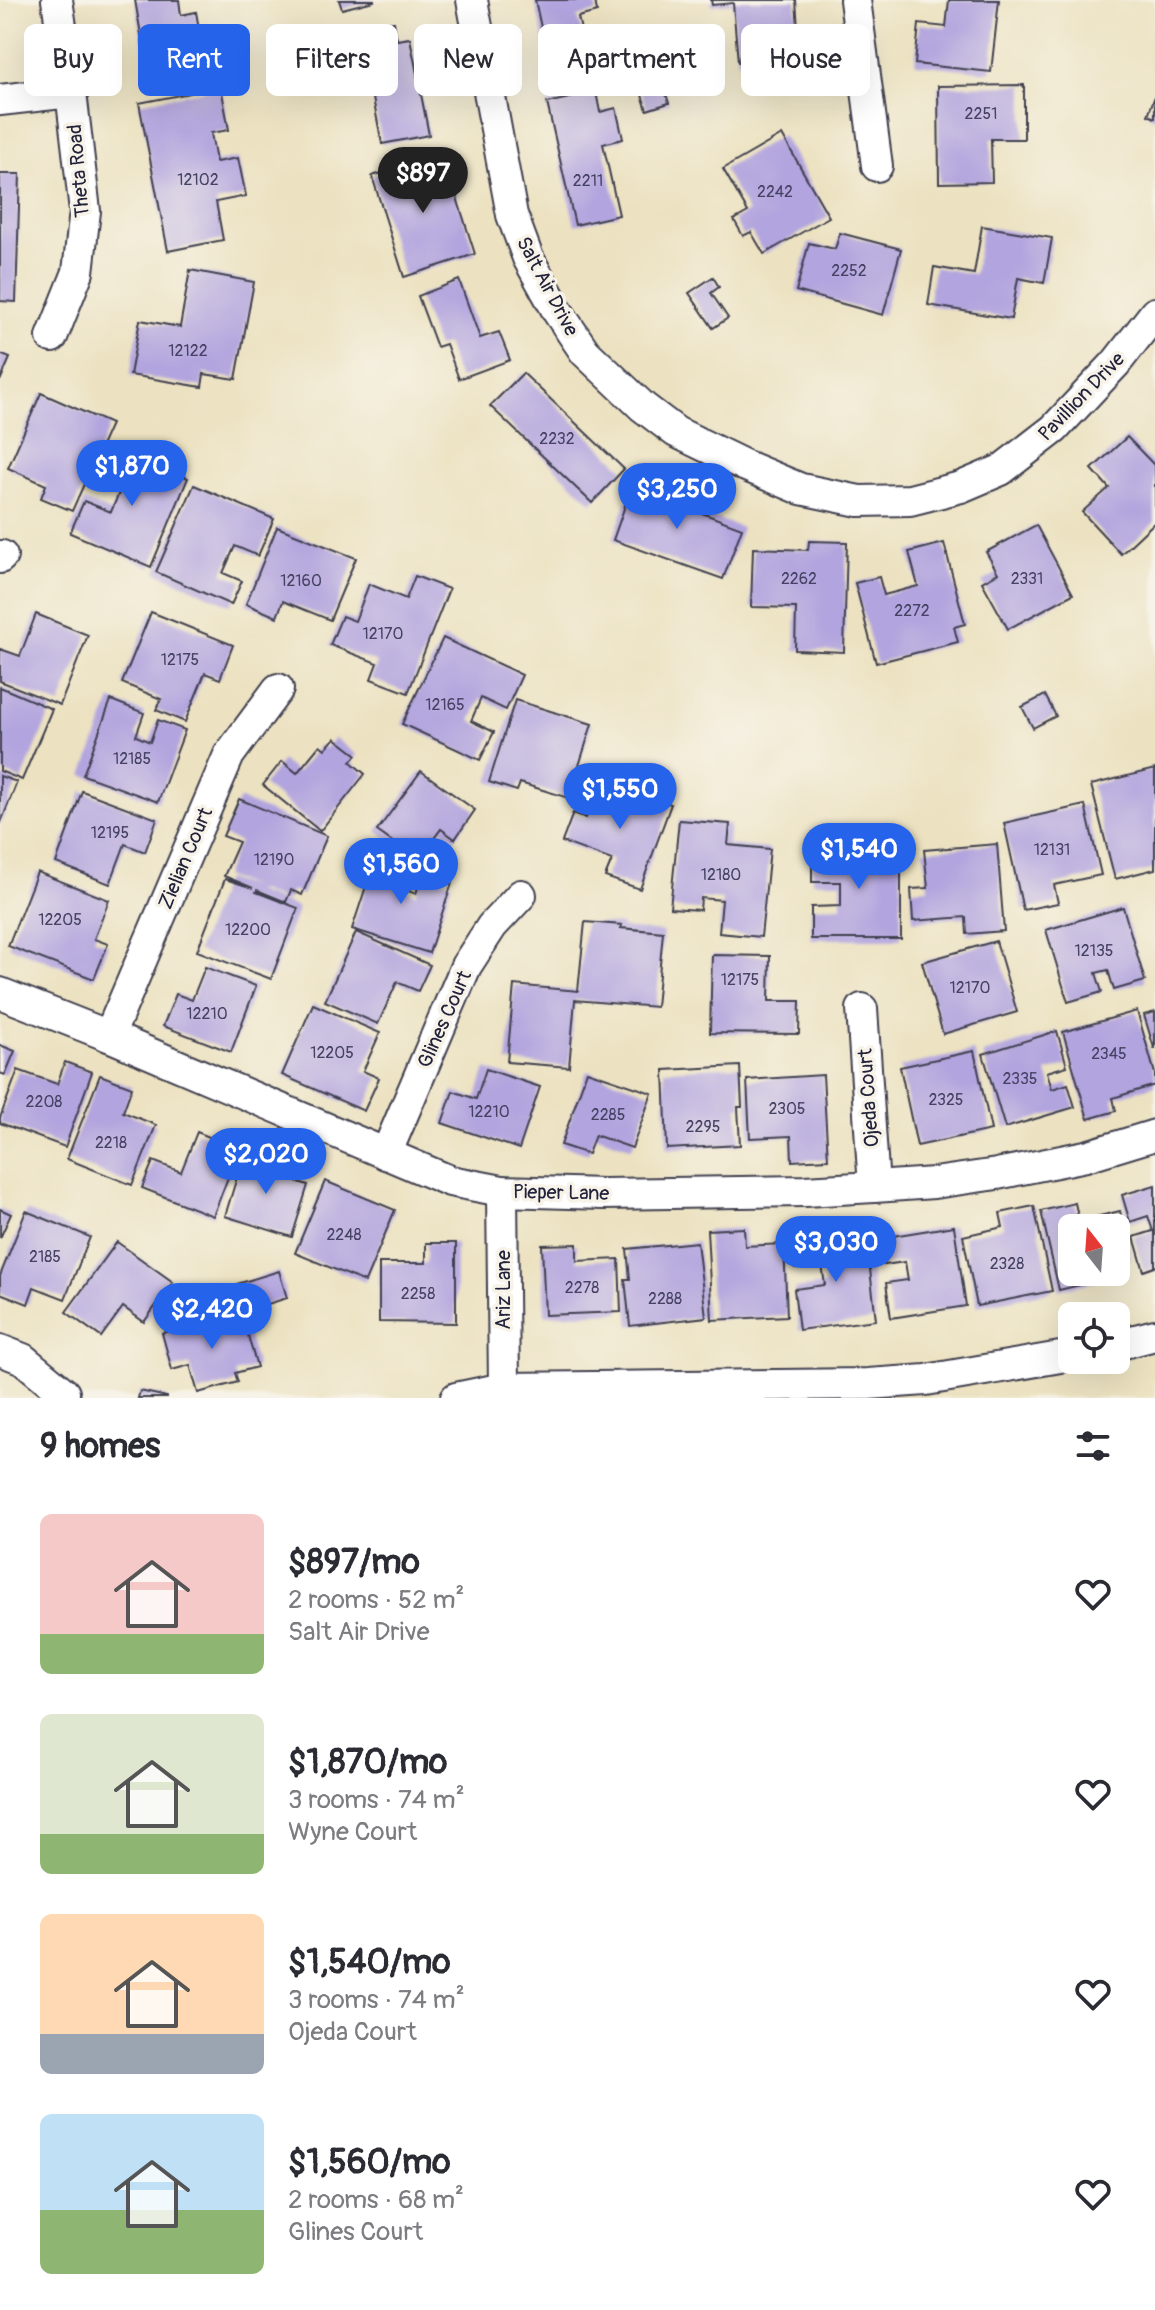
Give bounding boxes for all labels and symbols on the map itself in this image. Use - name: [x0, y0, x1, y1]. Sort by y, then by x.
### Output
- house number: 2251: [965, 104, 997, 124]
- street label: Theta Road: [62, 123, 95, 219]
- pin: $897: [376, 147, 470, 215]
- house number: 12102: [177, 170, 219, 190]
- house number: 2211: [573, 171, 603, 191]
- house number: 2242: [757, 182, 793, 202]
- street label: Salt Air Drive: [511, 232, 584, 340]
- house number: 2252: [831, 261, 867, 281]
- house number: 12122: [168, 341, 208, 361]
- street label: Pavillion Drive: [1033, 347, 1130, 446]
- house number: 2232: [539, 429, 575, 449]
- pin: $1,870: [67, 440, 197, 508]
- pin: $3,250: [612, 463, 742, 531]
- house number: 2262: [781, 569, 817, 589]
- house number: 2331: [1011, 569, 1043, 589]
- house number: 12160: [280, 571, 322, 591]
- house number: 2272: [894, 601, 930, 621]
- house number: 12170: [363, 624, 403, 644]
- house number: 12175: [161, 650, 199, 670]
- house number: 12165: [425, 695, 465, 715]
- house number: 12185: [113, 749, 151, 769]
- pin: $1,550: [555, 763, 685, 831]
- street label: Zielian Court: [153, 803, 218, 913]
- house number: 12195: [91, 823, 129, 843]
- pin: $1,540: [794, 823, 924, 891]
- pin: $1,560: [336, 838, 466, 906]
- house number: 12131: [1034, 840, 1070, 860]
- house number: 12190: [254, 850, 294, 870]
- house number: 12180: [701, 865, 741, 885]
- house number: 12205: [38, 910, 82, 930]
- house number: 12200: [225, 920, 271, 940]
- house number: 12135: [1074, 941, 1114, 961]
- street label: Glines Court: [412, 966, 477, 1072]
- house number: 12175: [721, 970, 759, 990]
- house number: 12170: [950, 978, 990, 998]
- house number: 12210: [186, 1004, 228, 1024]
- house number: 12205: [310, 1043, 354, 1063]
- house number: 2345: [1091, 1044, 1127, 1064]
- street label: Ojeda Court: [853, 1047, 884, 1148]
- house number: 2335: [1003, 1069, 1038, 1089]
- house number: 2325: [928, 1090, 964, 1110]
- house number: 2208: [26, 1092, 62, 1112]
- house number: 2305: [769, 1099, 806, 1119]
- house number: 12210: [468, 1102, 510, 1122]
- house number: 2285: [591, 1105, 625, 1125]
- house number: 2295: [686, 1117, 720, 1137]
- pin: $2,020: [201, 1128, 331, 1196]
- house number: 2218: [95, 1133, 127, 1153]
- street label: Pieper Lane: [513, 1179, 610, 1206]
- north arrow: [1058, 1214, 1130, 1286]
- pin: $3,030: [771, 1216, 901, 1284]
- house number: 2248: [326, 1225, 362, 1245]
- house number: 2185: [29, 1247, 61, 1267]
- street label: Ariz Lane: [491, 1250, 516, 1330]
- house number: 2328: [990, 1254, 1024, 1274]
- house number: 2278: [565, 1278, 599, 1298]
- pin: $2,420: [147, 1283, 277, 1351]
- house number: 2258: [401, 1284, 435, 1304]
- house number: 2288: [648, 1289, 682, 1309]

